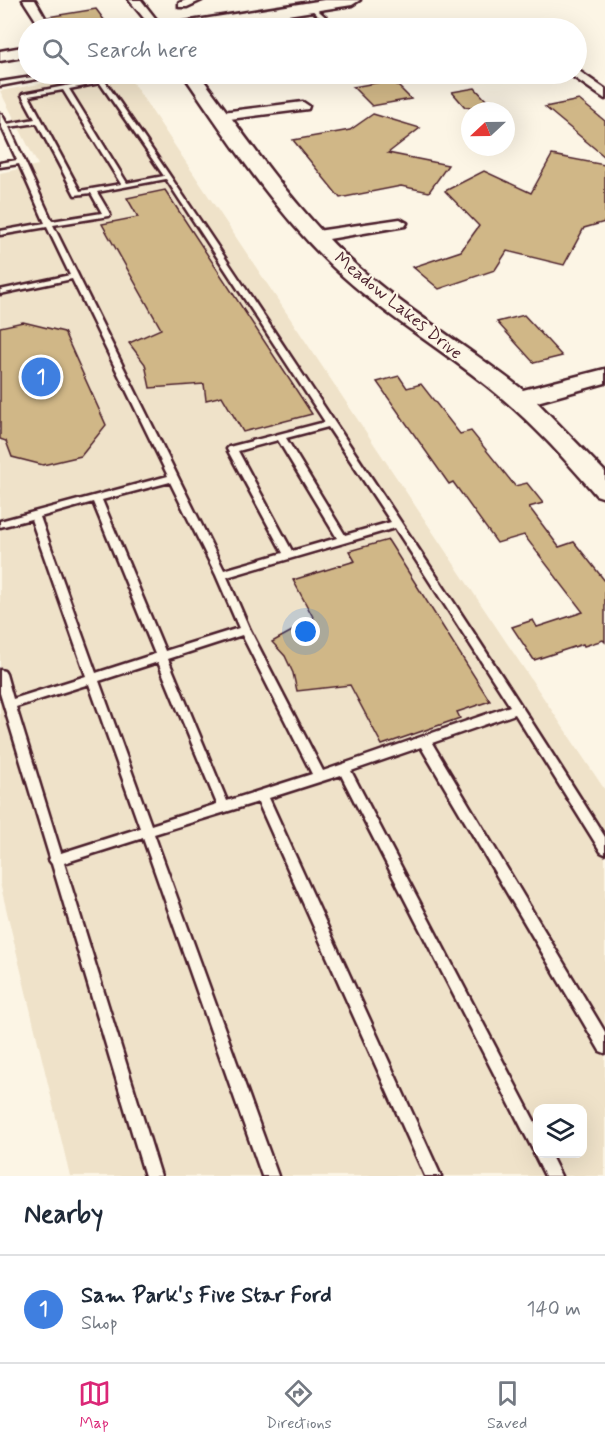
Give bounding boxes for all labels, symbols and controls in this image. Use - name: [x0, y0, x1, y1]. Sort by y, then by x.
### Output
- search box: [18, 18, 587, 84]
- icon: search: [39, 35, 72, 68]
- text: Search here: [87, 37, 198, 65]
- north arrow: [461, 102, 515, 156]
- street label: Meadow Lakes Drive: [329, 247, 467, 365]
- pin: 1: [22, 354, 60, 400]
- your location: [291, 617, 320, 646]
- map controls: [533, 1104, 587, 1158]
- button: layers: [533, 1104, 587, 1158]
- text: Nearby: [24, 1198, 103, 1232]
- text: Sam Park's Five Star Ford: [81, 1282, 332, 1310]
- text: 1: [39, 1296, 48, 1323]
- text: 140 m: [527, 1296, 581, 1323]
- text: Shop: [81, 1310, 118, 1337]
- tab: Map: [78, 1377, 111, 1434]
- tab: Directions: [266, 1377, 332, 1434]
- tab: Saved: [487, 1377, 527, 1434]

